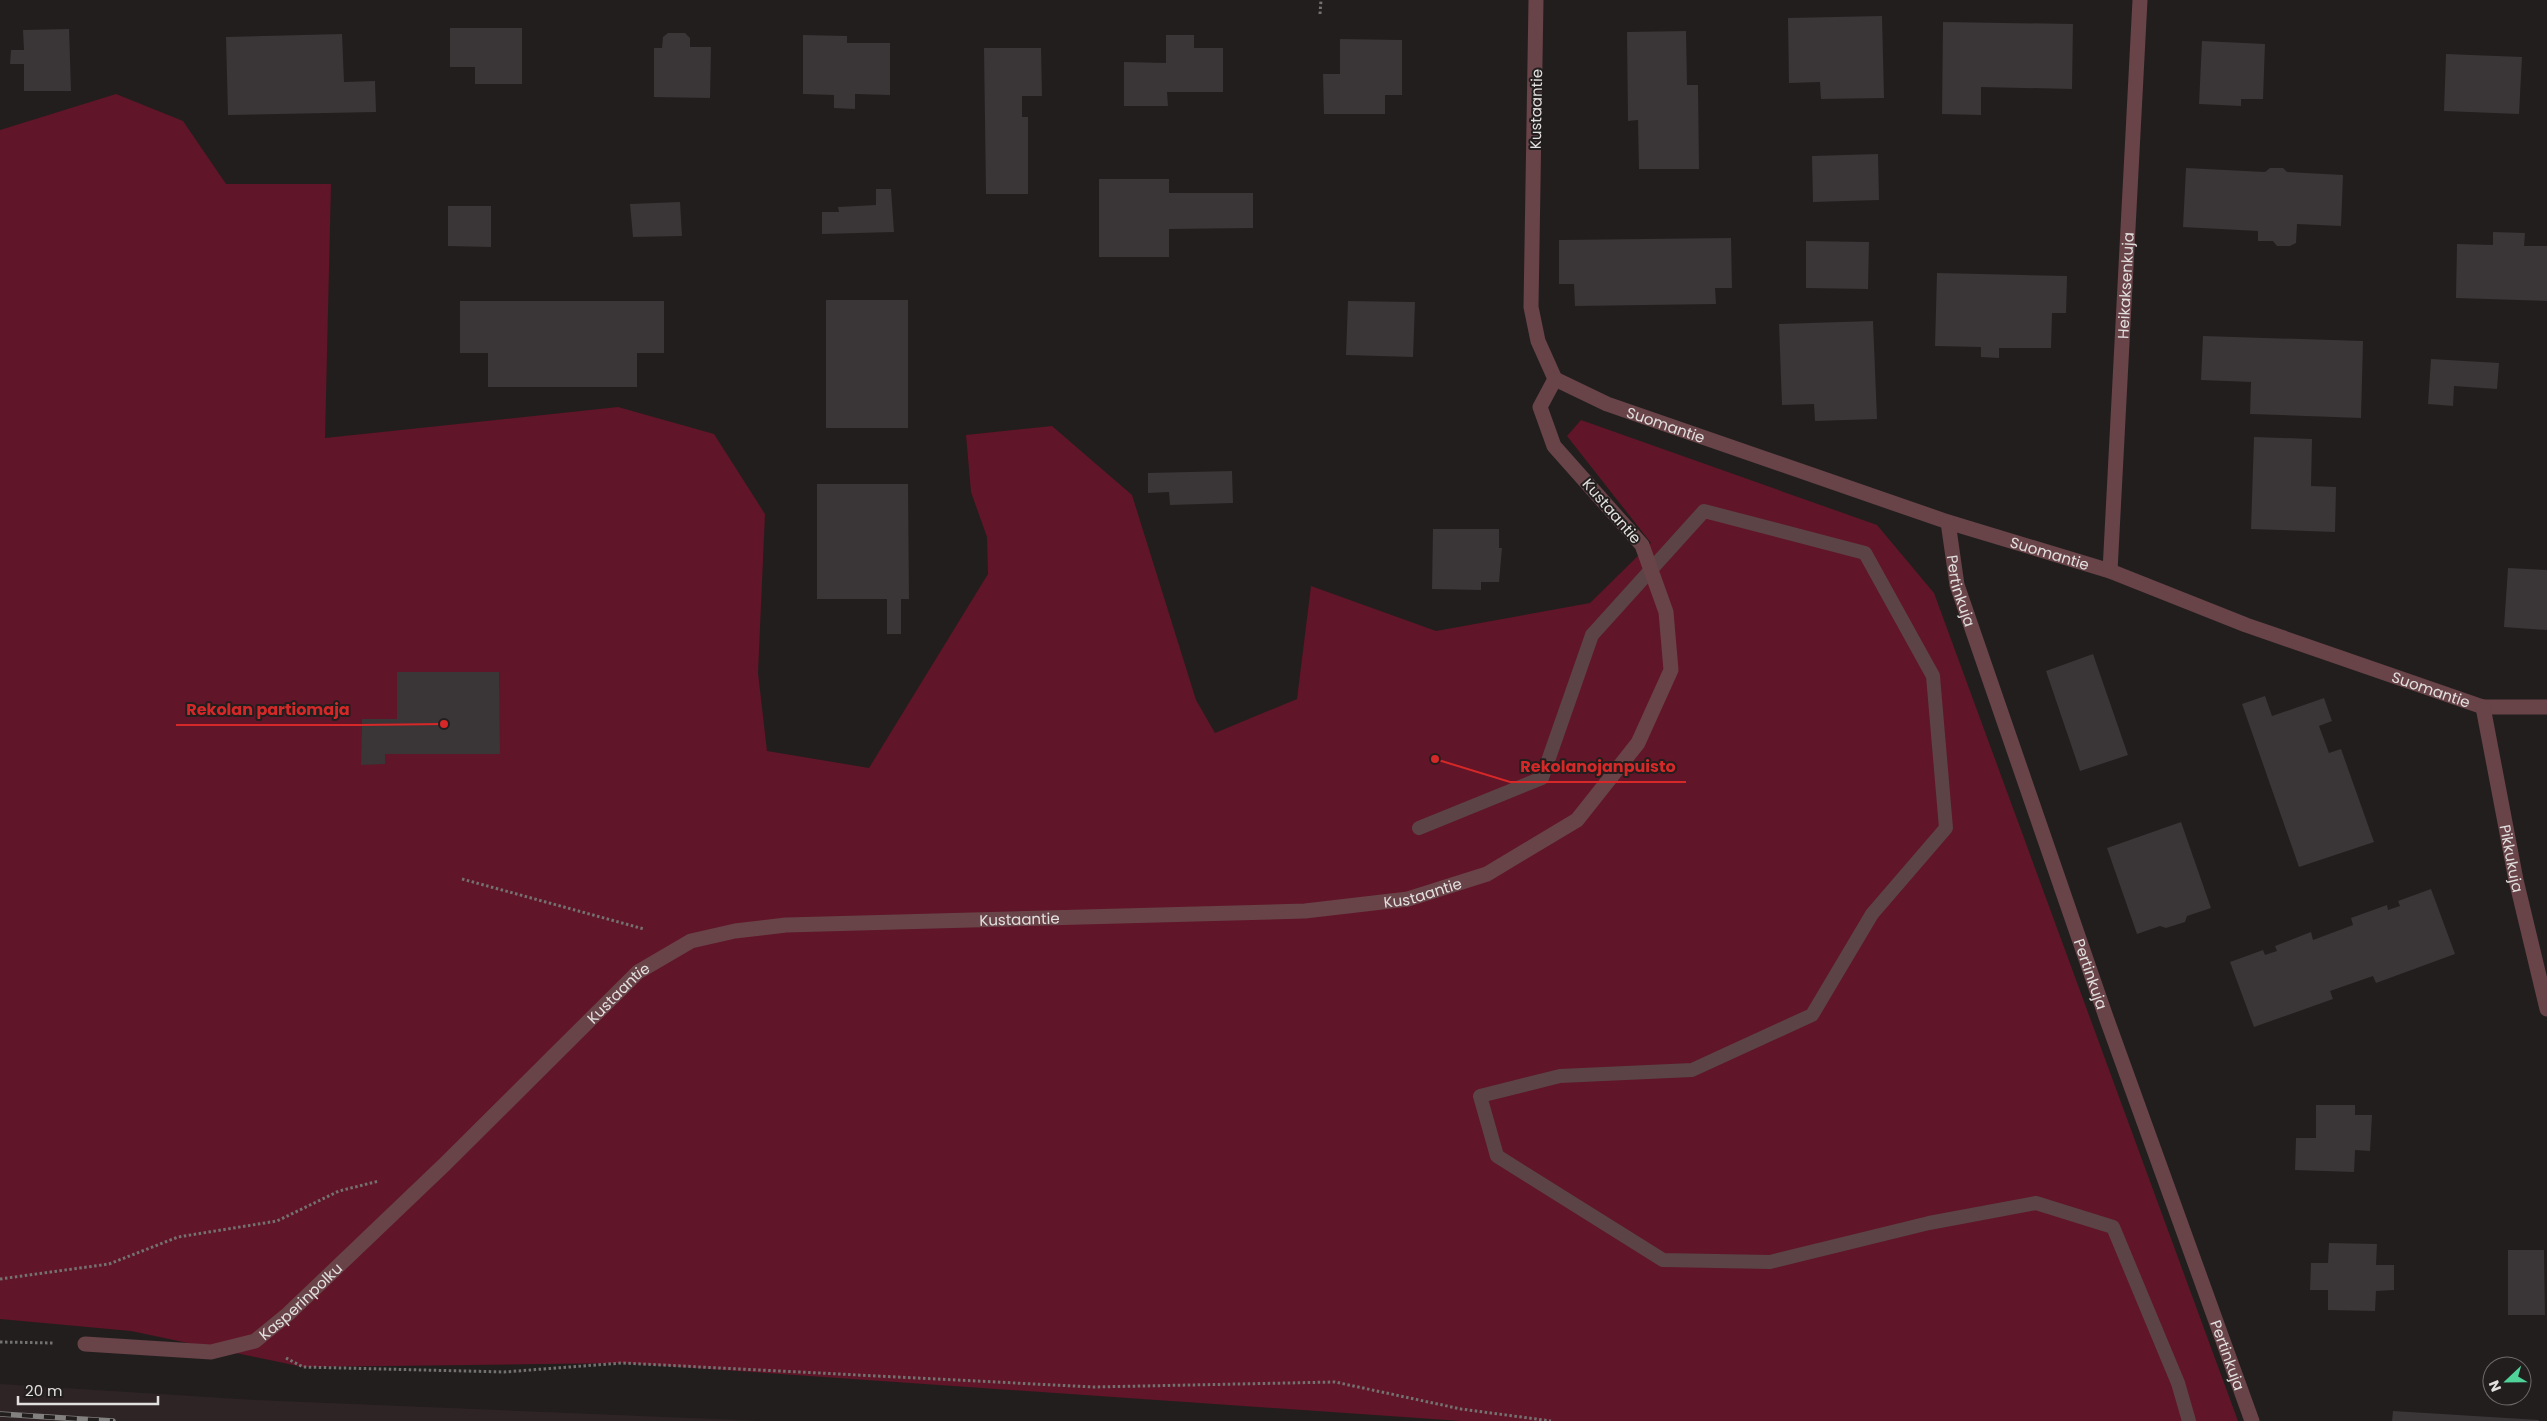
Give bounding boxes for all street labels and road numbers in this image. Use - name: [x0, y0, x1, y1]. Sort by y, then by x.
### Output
- street label: Kustaantie: [1525, 69, 1547, 149]
- street label: Heikaksenkuja: [2112, 231, 2138, 339]
- street label: Suomantie: [1624, 401, 1708, 448]
- street label: Kustaantie: [1578, 474, 1646, 548]
- street label: Suomantie: [2008, 531, 2092, 575]
- street label: Pertinkuja: [1942, 553, 1981, 629]
- street label: Suomantie: [2389, 666, 2473, 712]
- street label: Pikkukuja: [2495, 823, 2529, 894]
- street label: Kustaantie: [1382, 872, 1464, 912]
- street label: Kustaantie: [979, 907, 1060, 930]
- street label: Pertinkuja: [2069, 936, 2113, 1012]
- street label: Kustaantie: [582, 957, 653, 1028]
- street label: Kasperinpolku: [254, 1257, 346, 1344]
- street label: Pertinkuja: [2206, 1317, 2251, 1393]

